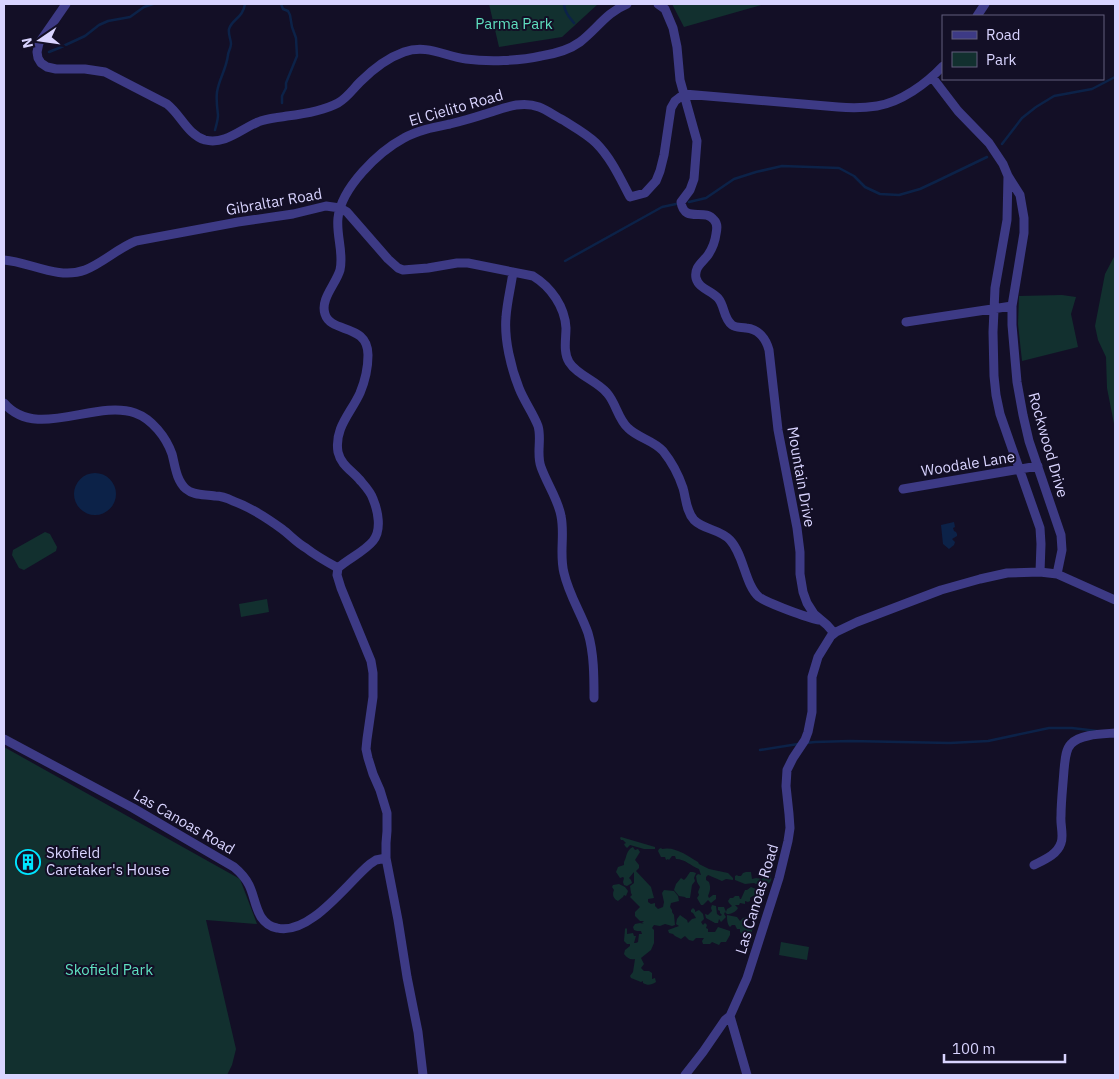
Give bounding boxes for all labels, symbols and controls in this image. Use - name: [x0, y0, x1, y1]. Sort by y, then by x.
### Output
- park label: Parma Park: [475, 14, 553, 33]
- north arrow: [15, 15, 65, 65]
- legend: [942, 15, 1104, 80]
- text: Road: [986, 25, 1021, 44]
- text: N: [17, 36, 37, 50]
- text: Park: [986, 50, 1016, 69]
- street label: El Cielito Road: [407, 85, 505, 130]
- street label: Gibraltar Road: [224, 184, 323, 219]
- street label: Rockwood Drive: [1024, 390, 1073, 500]
- street label: Mountain Drive: [783, 425, 820, 529]
- street label: Woodale Lane: [920, 447, 1016, 480]
- street label: Las Canoas Road: [130, 785, 238, 858]
- street label: Las Canoas Road: [731, 842, 782, 956]
- place label: Skofield Caretaker's House: [46, 843, 170, 879]
- building icon: Skofield Caretaker's House: [15, 849, 41, 875]
- park label: Skofield Park: [65, 960, 153, 979]
- scale bar: [944, 1032, 1065, 1064]
- text: 100 m: [952, 1039, 996, 1058]

